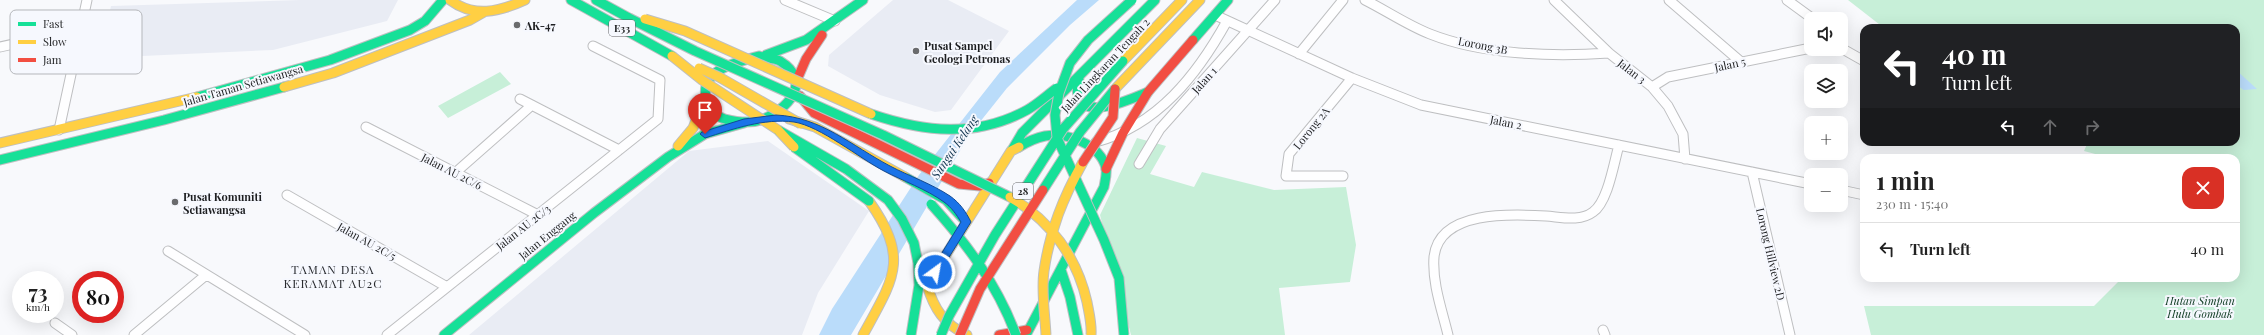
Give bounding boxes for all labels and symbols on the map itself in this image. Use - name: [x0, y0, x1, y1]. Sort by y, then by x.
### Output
- legend: [10, 10, 142, 74]
- street label: Jalan Lingkaran Tengah 2: [1057, 15, 1153, 116]
- text: Fast: [43, 16, 63, 31]
- place label: AK-47: [524, 18, 556, 33]
- marker: AK-47: [512, 20, 522, 30]
- road number: E33: [609, 20, 635, 36]
- street label: Lorong 3B: [1457, 33, 1509, 57]
- text: Slow: [43, 34, 67, 49]
- place label: Pusat Sampel Geologi Petronas: [924, 38, 1010, 66]
- marker: Pusat Sampel Geologi Petronas: [911, 46, 921, 56]
- text: Jam: [42, 52, 62, 67]
- street label: Jalan 5: [1712, 53, 1747, 75]
- street label: Jalan 3: [1614, 55, 1649, 87]
- street label: Jalan Taman Setiawangsa: [181, 61, 305, 110]
- street label: Jalan 1: [1187, 64, 1220, 97]
- pin: [688, 93, 722, 134]
- street label: Lorong 2A: [1289, 104, 1333, 152]
- water label: Sungai Kelang: [926, 111, 982, 183]
- street label: Jalan 2: [1488, 111, 1523, 132]
- street label: Jalan AU 2C/6: [418, 149, 485, 193]
- road number: 28: [1013, 183, 1033, 199]
- place label: Pusat Komuniti Setiawangsa: [183, 189, 262, 217]
- marker: Pusat Komuniti Setiawangsa: [170, 197, 180, 207]
- street label: Jalan AU 2C/3: [492, 201, 553, 254]
- street label: Lorong Hillview 2D: [1753, 206, 1789, 302]
- street label: Jalan Enggang: [515, 207, 579, 263]
- street label: Jalan AU 2C/5: [334, 218, 399, 263]
- position arrow: [914, 251, 956, 293]
- district label: TAMAN DESA KERAMAT AU2C: [283, 261, 383, 291]
- speed limit sign: 80: [72, 271, 124, 323]
- park label: Hutan Simpan Hulu Gombak: [2164, 293, 2235, 321]

